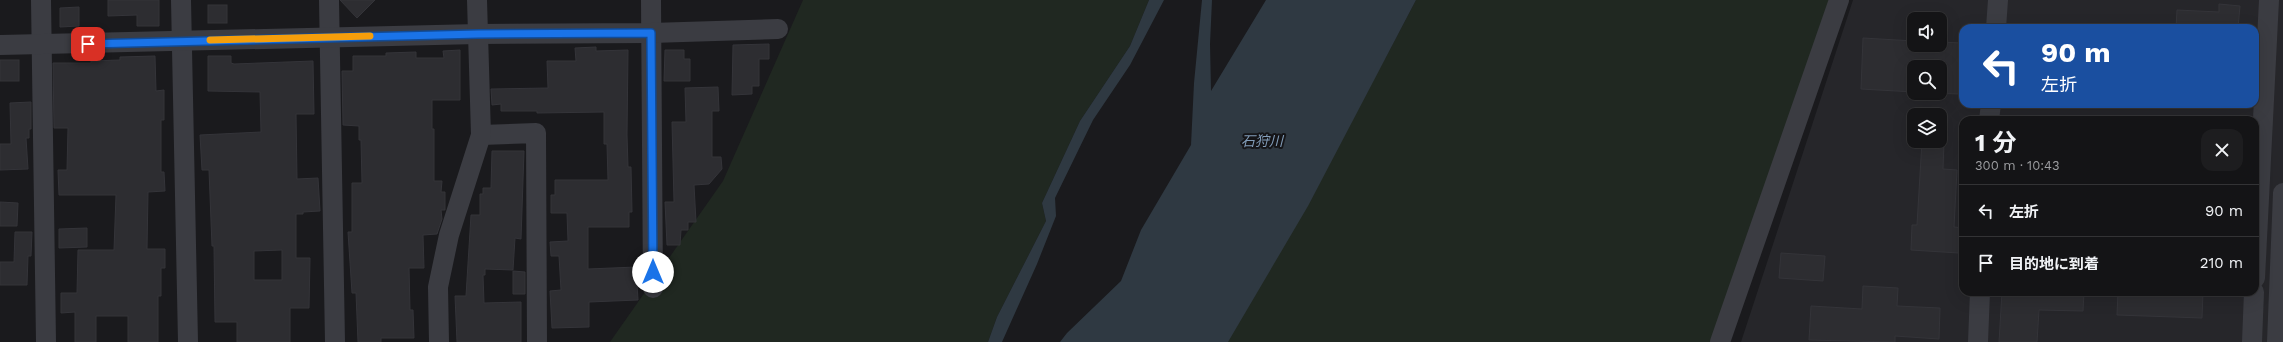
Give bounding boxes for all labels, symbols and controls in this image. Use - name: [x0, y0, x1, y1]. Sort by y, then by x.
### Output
- map controls: [1907, 12, 1947, 148]
- button: sound: [1907, 12, 1947, 52]
- pin: [71, 27, 105, 61]
- icon: arrive: [77, 33, 99, 55]
- text: 90 m: [2041, 36, 2111, 69]
- icon: left: [1975, 40, 2027, 92]
- button: search: [1907, 60, 1947, 100]
- text: 左折: [2041, 74, 2077, 95]
- button: layers: [1907, 108, 1947, 148]
- text: 1 分: [1975, 129, 2016, 157]
- button: close: [2201, 129, 2243, 171]
- water label: 石狩川: [1241, 133, 1285, 149]
- text: 300 m · 10:43: [1975, 158, 2060, 173]
- icon: left: [1975, 200, 1997, 222]
- text: 90 m: [2205, 202, 2243, 220]
- text: 左折: [2009, 203, 2039, 221]
- position arrow: [632, 251, 674, 293]
- icon: arrive: [1975, 252, 1997, 274]
- text: 210 m: [2200, 254, 2243, 272]
- text: 目的地に到着: [2009, 255, 2099, 273]

